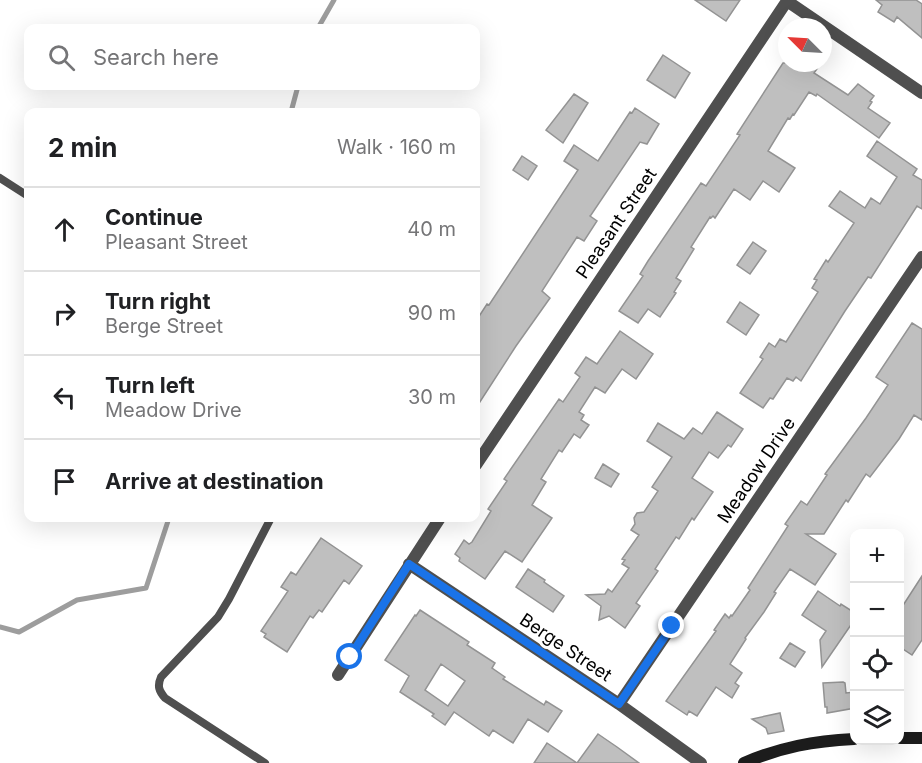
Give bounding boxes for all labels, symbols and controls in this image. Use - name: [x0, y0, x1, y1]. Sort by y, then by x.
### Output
- north arrow: [778, 18, 832, 72]
- search box: [24, 24, 480, 90]
- icon: search: [45, 41, 78, 74]
- text: Search here: [93, 44, 219, 70]
- text: 2 min: [48, 132, 118, 163]
- text: Walk · 160 m: [337, 135, 456, 159]
- street label: Pleasant Street: [571, 164, 661, 282]
- text: Continue: [105, 204, 203, 230]
- icon: ahead: [48, 213, 81, 246]
- text: 40 m: [407, 217, 456, 241]
- text: Pleasant Street: [105, 230, 248, 254]
- text: Turn right: [105, 288, 211, 314]
- icon: right: [48, 297, 81, 330]
- text: 90 m: [408, 301, 456, 325]
- text: Berge Street: [105, 314, 223, 338]
- text: Turn left: [105, 372, 195, 398]
- icon: left: [48, 381, 81, 414]
- text: 30 m: [408, 385, 456, 409]
- text: Meadow Drive: [105, 398, 242, 422]
- street label: Meadow Drive: [713, 413, 799, 527]
- icon: arrive: [48, 465, 81, 498]
- text: Arrive at destination: [105, 468, 324, 494]
- map controls: [850, 529, 904, 745]
- button: +: [850, 529, 904, 583]
- button: −: [850, 583, 904, 637]
- street label: Berge Street: [516, 609, 616, 685]
- route end: [658, 612, 684, 638]
- button: locate: [850, 637, 904, 691]
- route start: [336, 643, 362, 669]
- button: layers: [850, 691, 904, 745]

